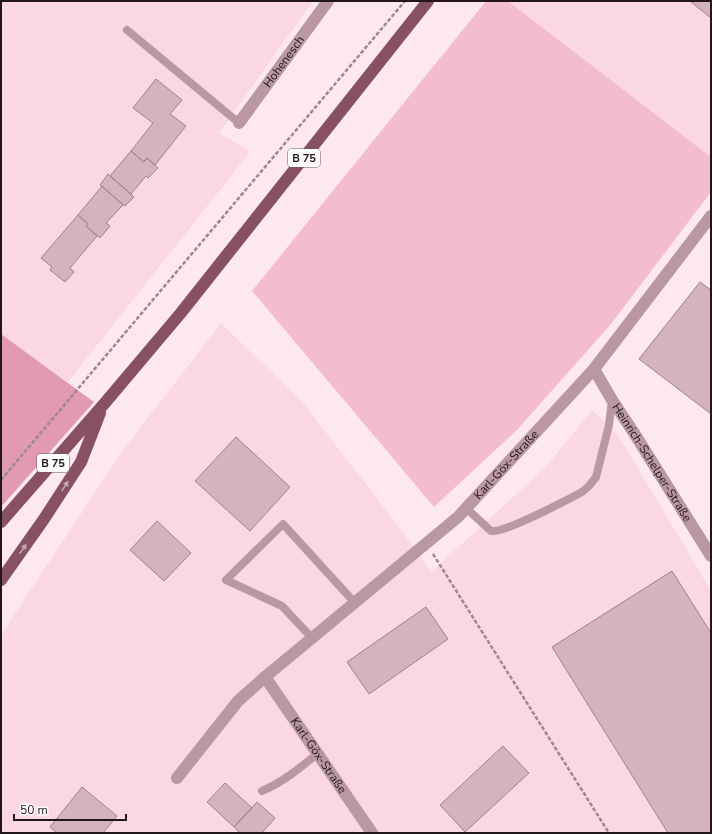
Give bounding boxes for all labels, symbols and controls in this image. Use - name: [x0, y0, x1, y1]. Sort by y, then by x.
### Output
- street label: Hohenesch: [260, 32, 308, 91]
- road number: B 75: [288, 149, 320, 167]
- street label: Heinrich-Schelper-Straße: [608, 400, 696, 525]
- street label: Karl-Göx-Straße: [470, 427, 542, 503]
- road number: B 75: [37, 454, 69, 472]
- one-way arrow: [61, 481, 69, 491]
- one-way arrow: [18, 544, 27, 555]
- street label: Karl-Göx-Straße: [287, 714, 350, 796]
- scale bar: [14, 796, 126, 822]
- text: 50 m: [20, 802, 48, 818]

